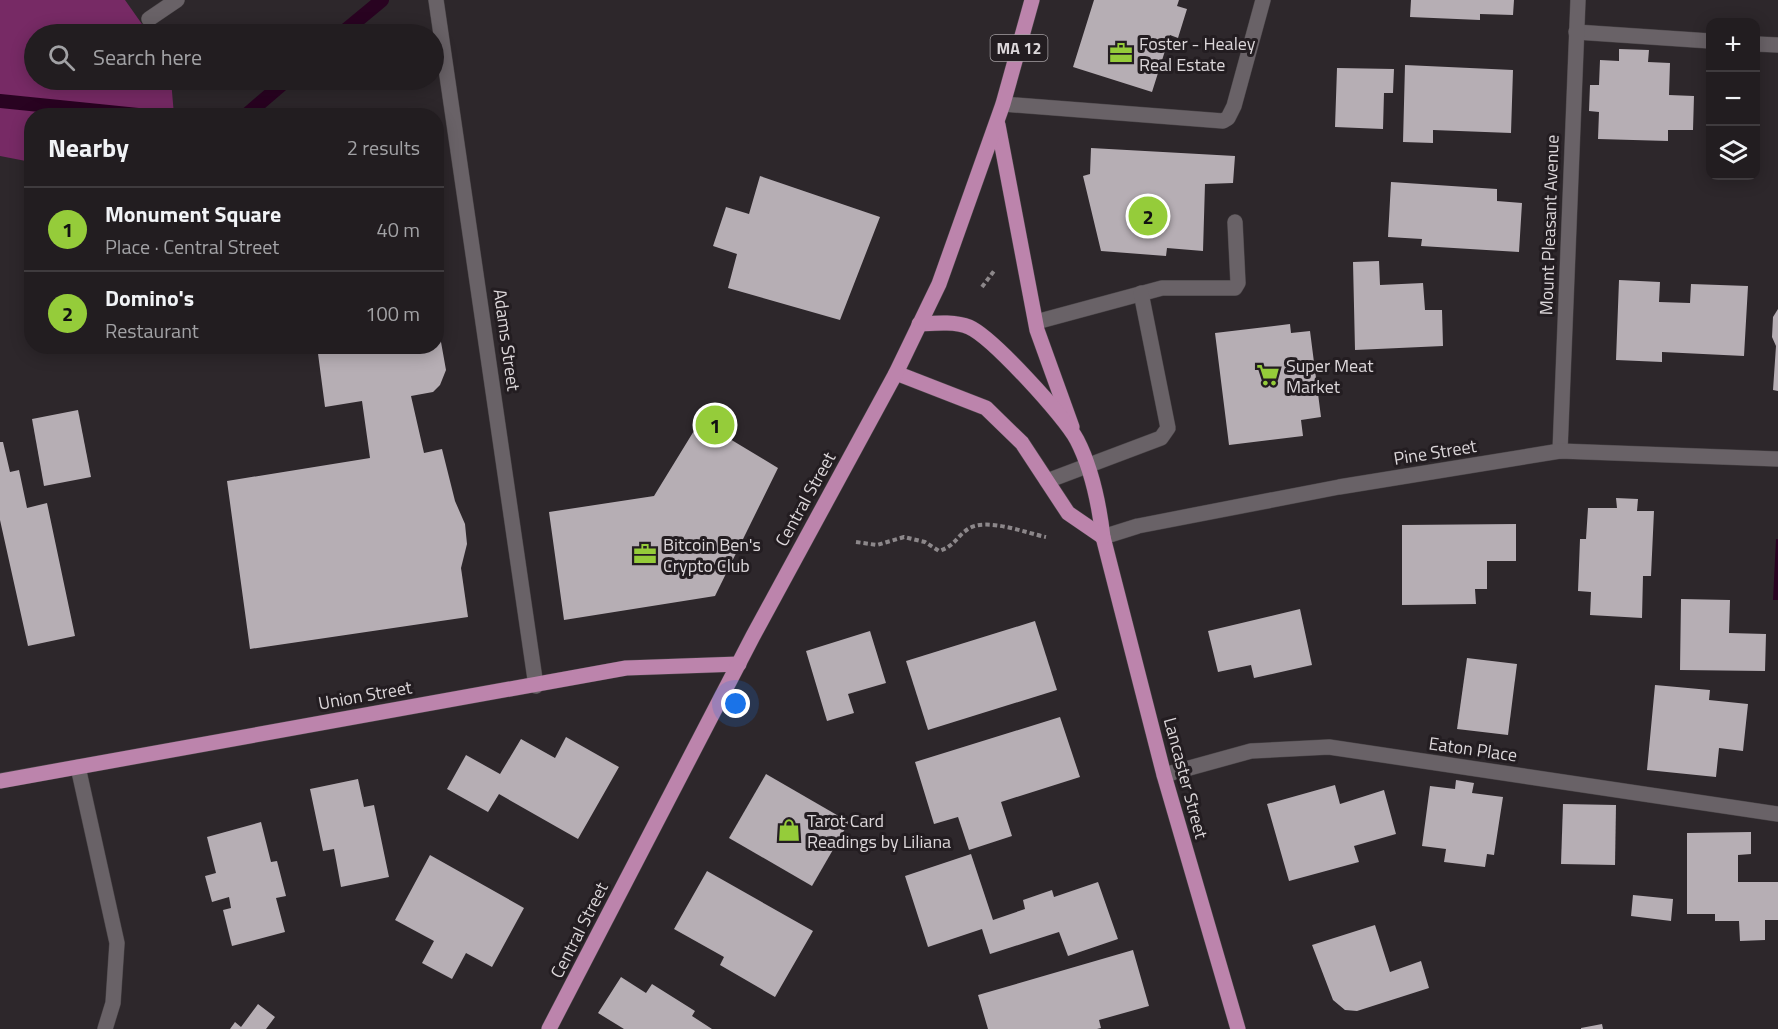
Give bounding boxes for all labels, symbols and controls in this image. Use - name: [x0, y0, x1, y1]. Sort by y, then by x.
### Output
- map controls: [1706, 18, 1760, 180]
- button: +: [1706, 18, 1760, 72]
- search box: [24, 24, 444, 90]
- place label: Foster - Healey Real Estate: [1139, 30, 1256, 78]
- road number: MA 12: [990, 35, 1048, 61]
- text: Search here: [93, 40, 202, 74]
- office icon: Foster - Healey Real Estate: [1108, 40, 1134, 66]
- icon: search: [45, 41, 78, 74]
- button: −: [1706, 72, 1760, 126]
- button: layers: [1706, 126, 1760, 180]
- text: Nearby: [48, 128, 129, 167]
- text: 2 results: [347, 132, 420, 163]
- street label: Mount Pleasant Avenue: [1532, 134, 1566, 316]
- pin: 2: [1128, 194, 1168, 238]
- text: Monument Square: [105, 197, 281, 231]
- text: 1: [62, 214, 73, 245]
- text: 40 m: [376, 214, 420, 245]
- text: Place · Central Street: [105, 231, 279, 262]
- text: Domino's: [105, 281, 194, 315]
- street label: Adams Street: [486, 287, 528, 394]
- text: 2: [62, 298, 73, 329]
- text: 100 m: [365, 298, 420, 329]
- text: Restaurant: [105, 315, 199, 346]
- place label: Super Meat Market: [1286, 352, 1374, 400]
- supermarket icon: Super Meat Market: [1255, 362, 1281, 388]
- pin: 1: [696, 402, 734, 448]
- street label: Pine Street: [1392, 432, 1479, 472]
- street label: Central Street: [768, 446, 842, 551]
- place label: Bitcoin Ben's Crypto Club: [663, 531, 761, 579]
- office icon: Bitcoin Ben's Crypto Club: [632, 541, 658, 567]
- street label: Union Street: [316, 673, 415, 717]
- your location: [721, 689, 750, 718]
- street label: Lancaster Street: [1157, 714, 1215, 842]
- street label: Eaton Place: [1427, 729, 1519, 769]
- place label: Tarot Card Readings by Liliana: [807, 807, 951, 855]
- shop icon: Tarot Card Readings by Liliana: [776, 817, 802, 843]
- street label: Central Street: [543, 877, 615, 983]

